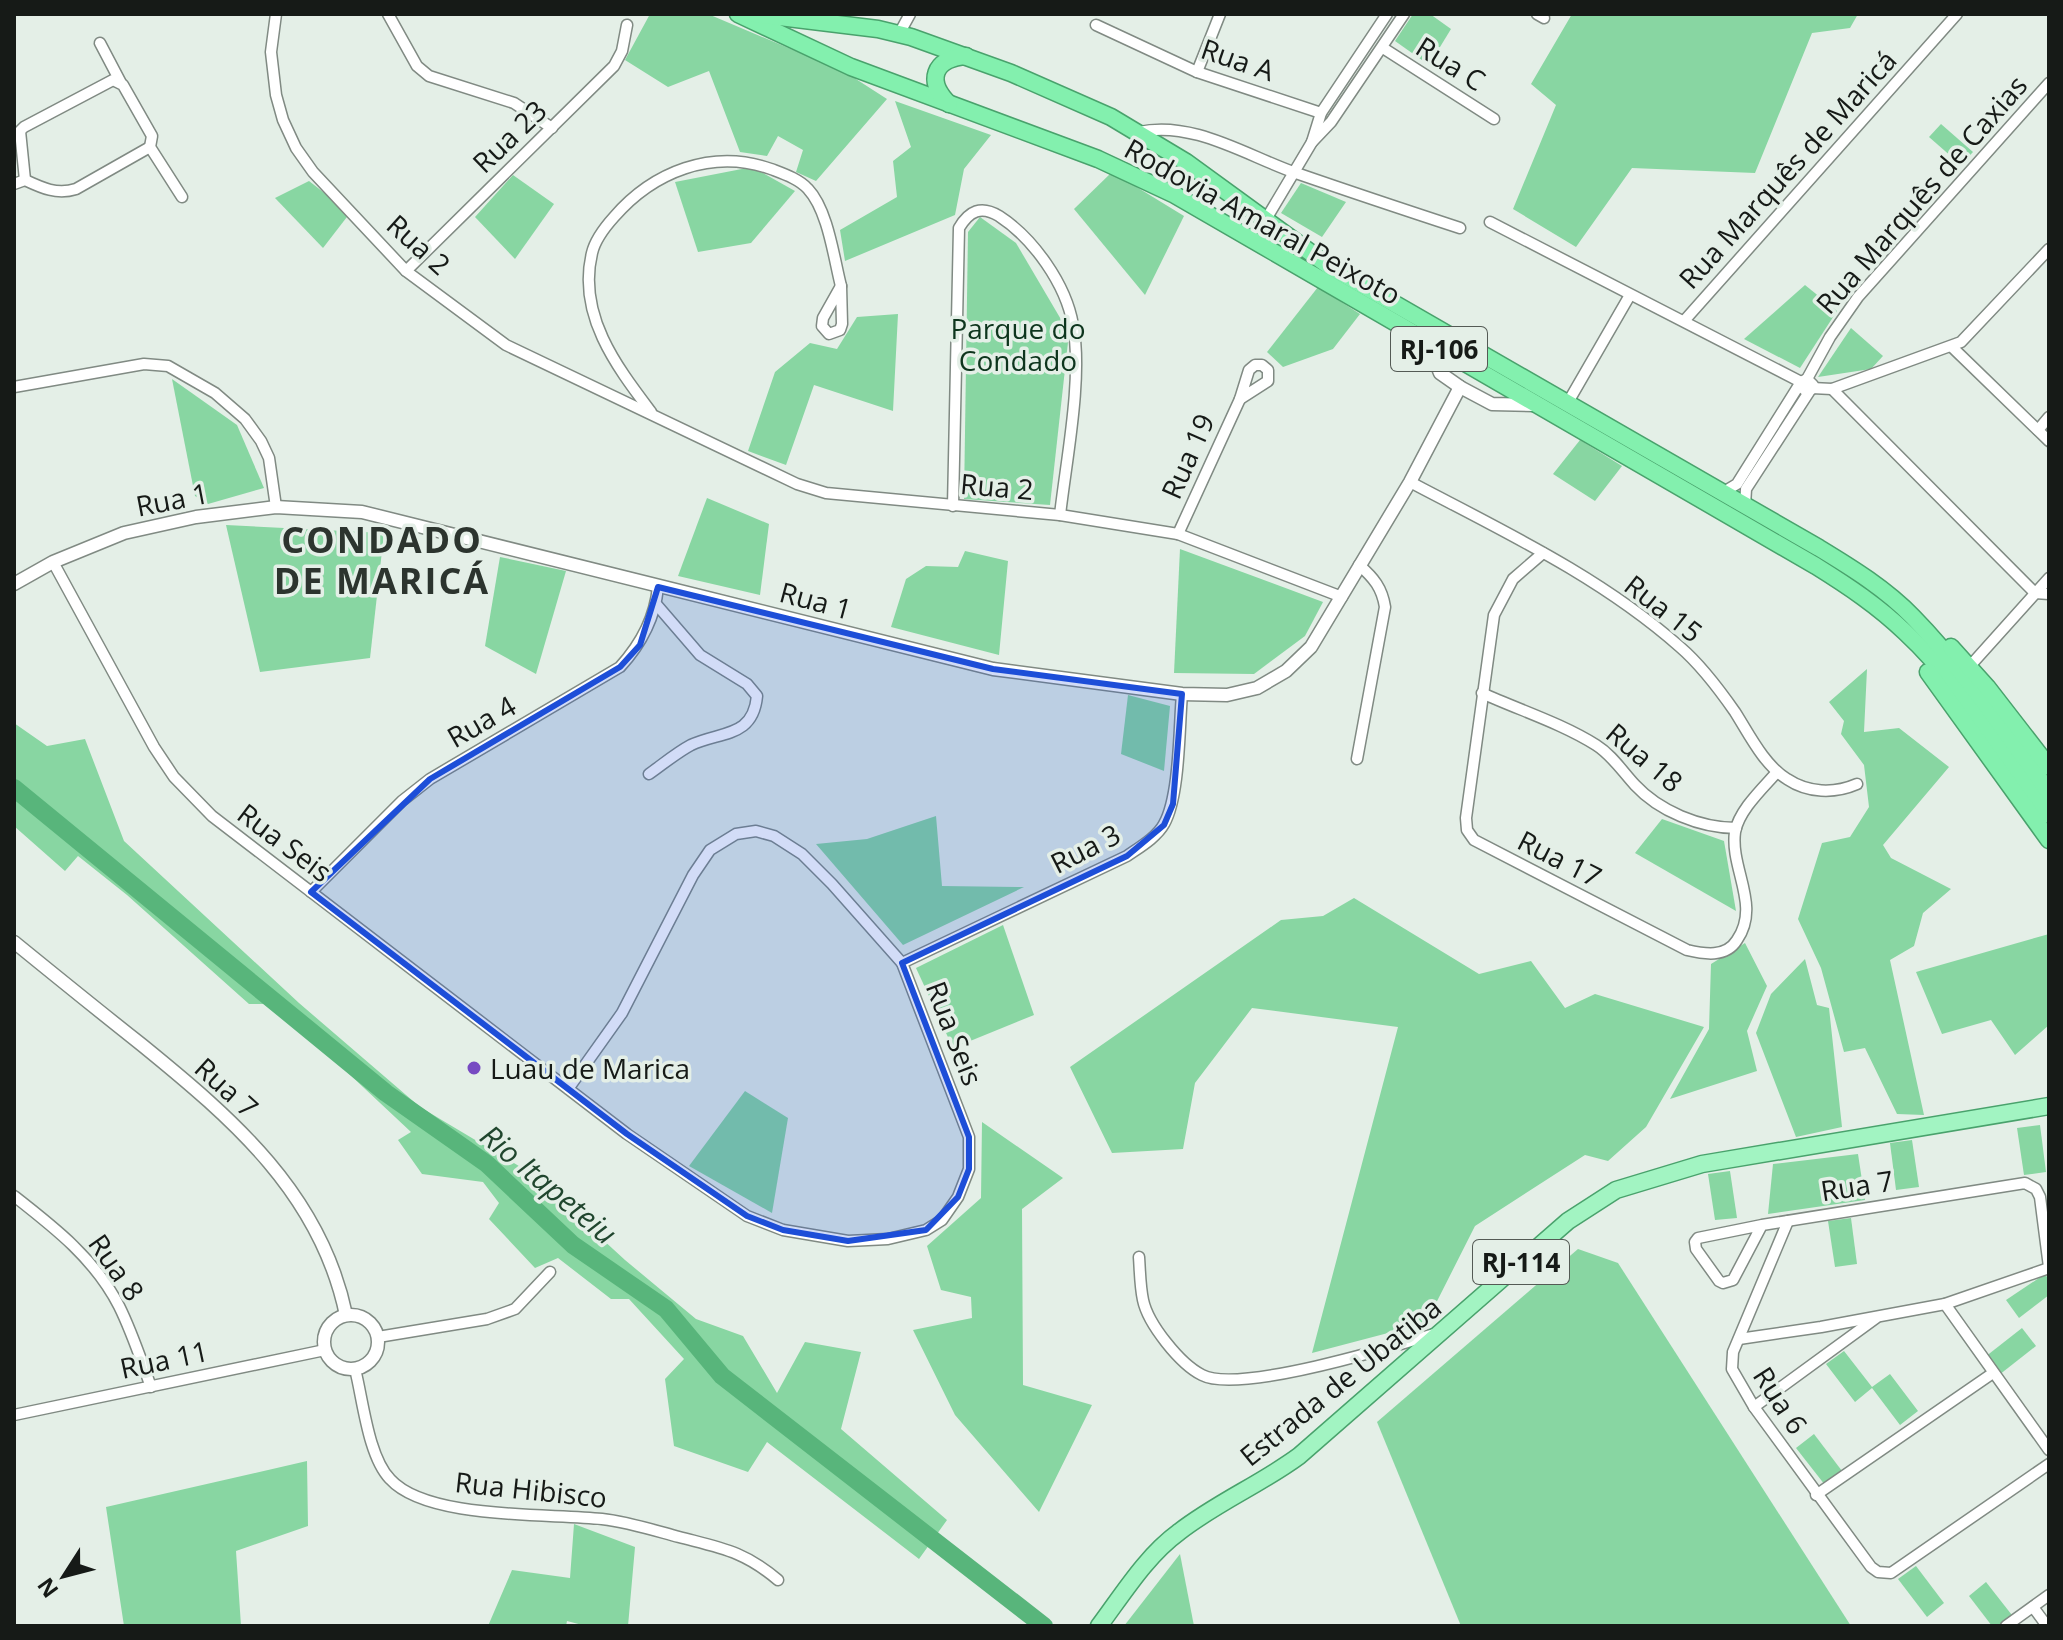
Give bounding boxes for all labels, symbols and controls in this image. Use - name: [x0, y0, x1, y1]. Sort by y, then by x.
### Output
- street label: Rua C: [1409, 27, 1493, 99]
- street label: Rua A: [1196, 29, 1280, 89]
- street label: Rua Marquês de Maricá: [1670, 42, 1904, 296]
- street label: Rua Marquês de Caxias: [1807, 67, 2035, 321]
- street label: Rua 23: [464, 91, 554, 181]
- street label: Rodovia Amaral Peixoto: [1118, 129, 1408, 313]
- street label: Rua 2: [379, 205, 459, 283]
- park label: Parque do Condado: [950, 309, 1086, 379]
- road number: RJ-106: [1391, 327, 1487, 371]
- street label: Rua 19: [1151, 407, 1223, 505]
- street label: Rua 2: [959, 464, 1035, 508]
- street label: Rua 1: [132, 473, 212, 525]
- district label: CONDADO DE MARICÁ: [274, 515, 490, 605]
- street label: Rua 15: [1617, 566, 1711, 650]
- street label: Rua 1: [776, 572, 856, 628]
- street label: Rua 4: [440, 686, 522, 756]
- street label: Rua 18: [1599, 714, 1691, 800]
- street label: Rua Seis: [230, 794, 340, 890]
- street label: Rua 3: [1044, 814, 1126, 882]
- street label: Rua 17: [1512, 821, 1608, 895]
- street label: Rua Seis: [918, 975, 992, 1091]
- street label: Rua 7: [187, 1048, 267, 1126]
- place label: Luau de Marica: [490, 1049, 690, 1087]
- marker: Luau de Marica: [465, 1059, 483, 1077]
- water label: Rio Itapeteiu: [472, 1115, 626, 1253]
- street label: Rua 7: [1818, 1161, 1896, 1209]
- street label: Rua 8: [80, 1226, 154, 1308]
- road number: RJ-114: [1473, 1240, 1569, 1284]
- street label: Estrada de Ubatiba: [1231, 1288, 1449, 1474]
- street label: Rua 11: [116, 1331, 212, 1387]
- street label: Rua 6: [1745, 1359, 1817, 1441]
- street label: Rua Hibisco: [453, 1462, 609, 1516]
- north arrow: [24, 1536, 104, 1616]
- text: N: [30, 1572, 64, 1604]

